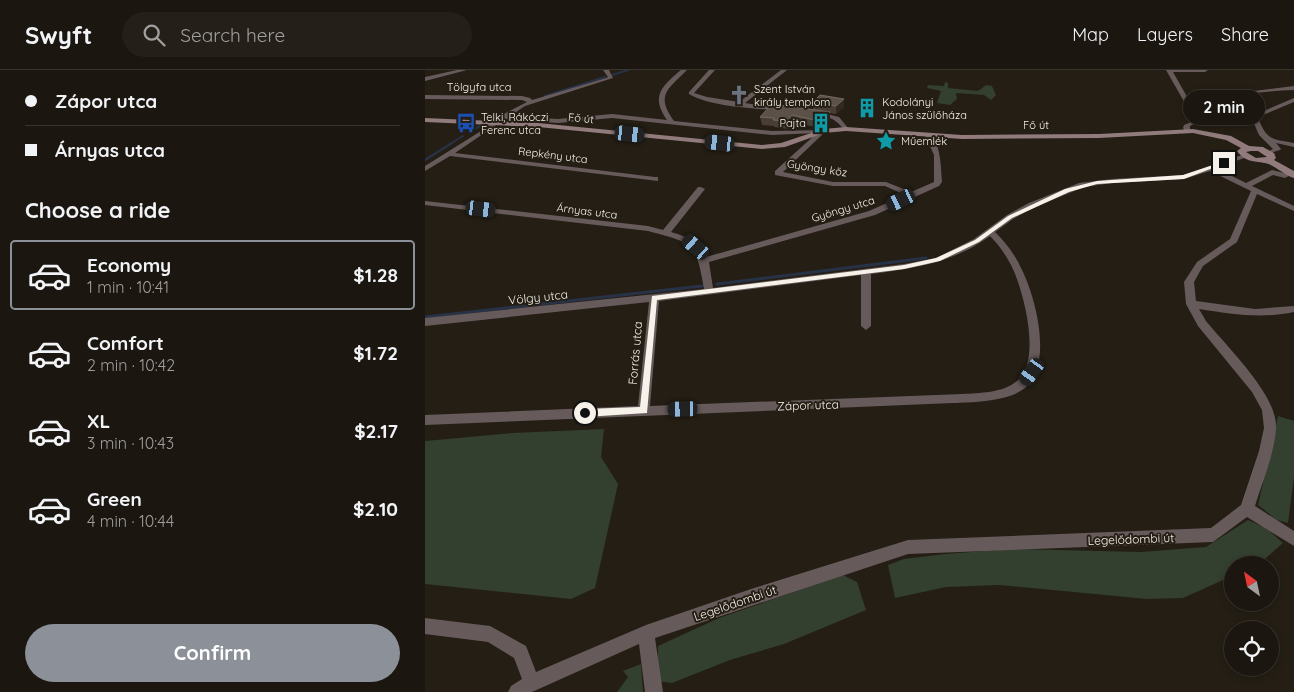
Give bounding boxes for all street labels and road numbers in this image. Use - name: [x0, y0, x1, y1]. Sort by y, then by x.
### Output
- street label: Tölgyfa utca: [447, 80, 511, 94]
- street label: Fő út: [567, 110, 595, 126]
- street label: Fő út: [1023, 118, 1049, 132]
- street label: Repkény utca: [517, 144, 589, 166]
- street label: Gyöngy köz: [786, 156, 848, 180]
- street label: Gyöngy utca: [810, 193, 876, 225]
- street label: Árnyas utca: [556, 200, 618, 222]
- street label: Völgy utca: [507, 286, 569, 308]
- street label: Forrás utca: [625, 321, 645, 385]
- street label: Zápor utca: [777, 396, 839, 414]
- street label: Legelődombi út: [1087, 530, 1175, 548]
- street label: Legelődombi út: [692, 582, 778, 624]

